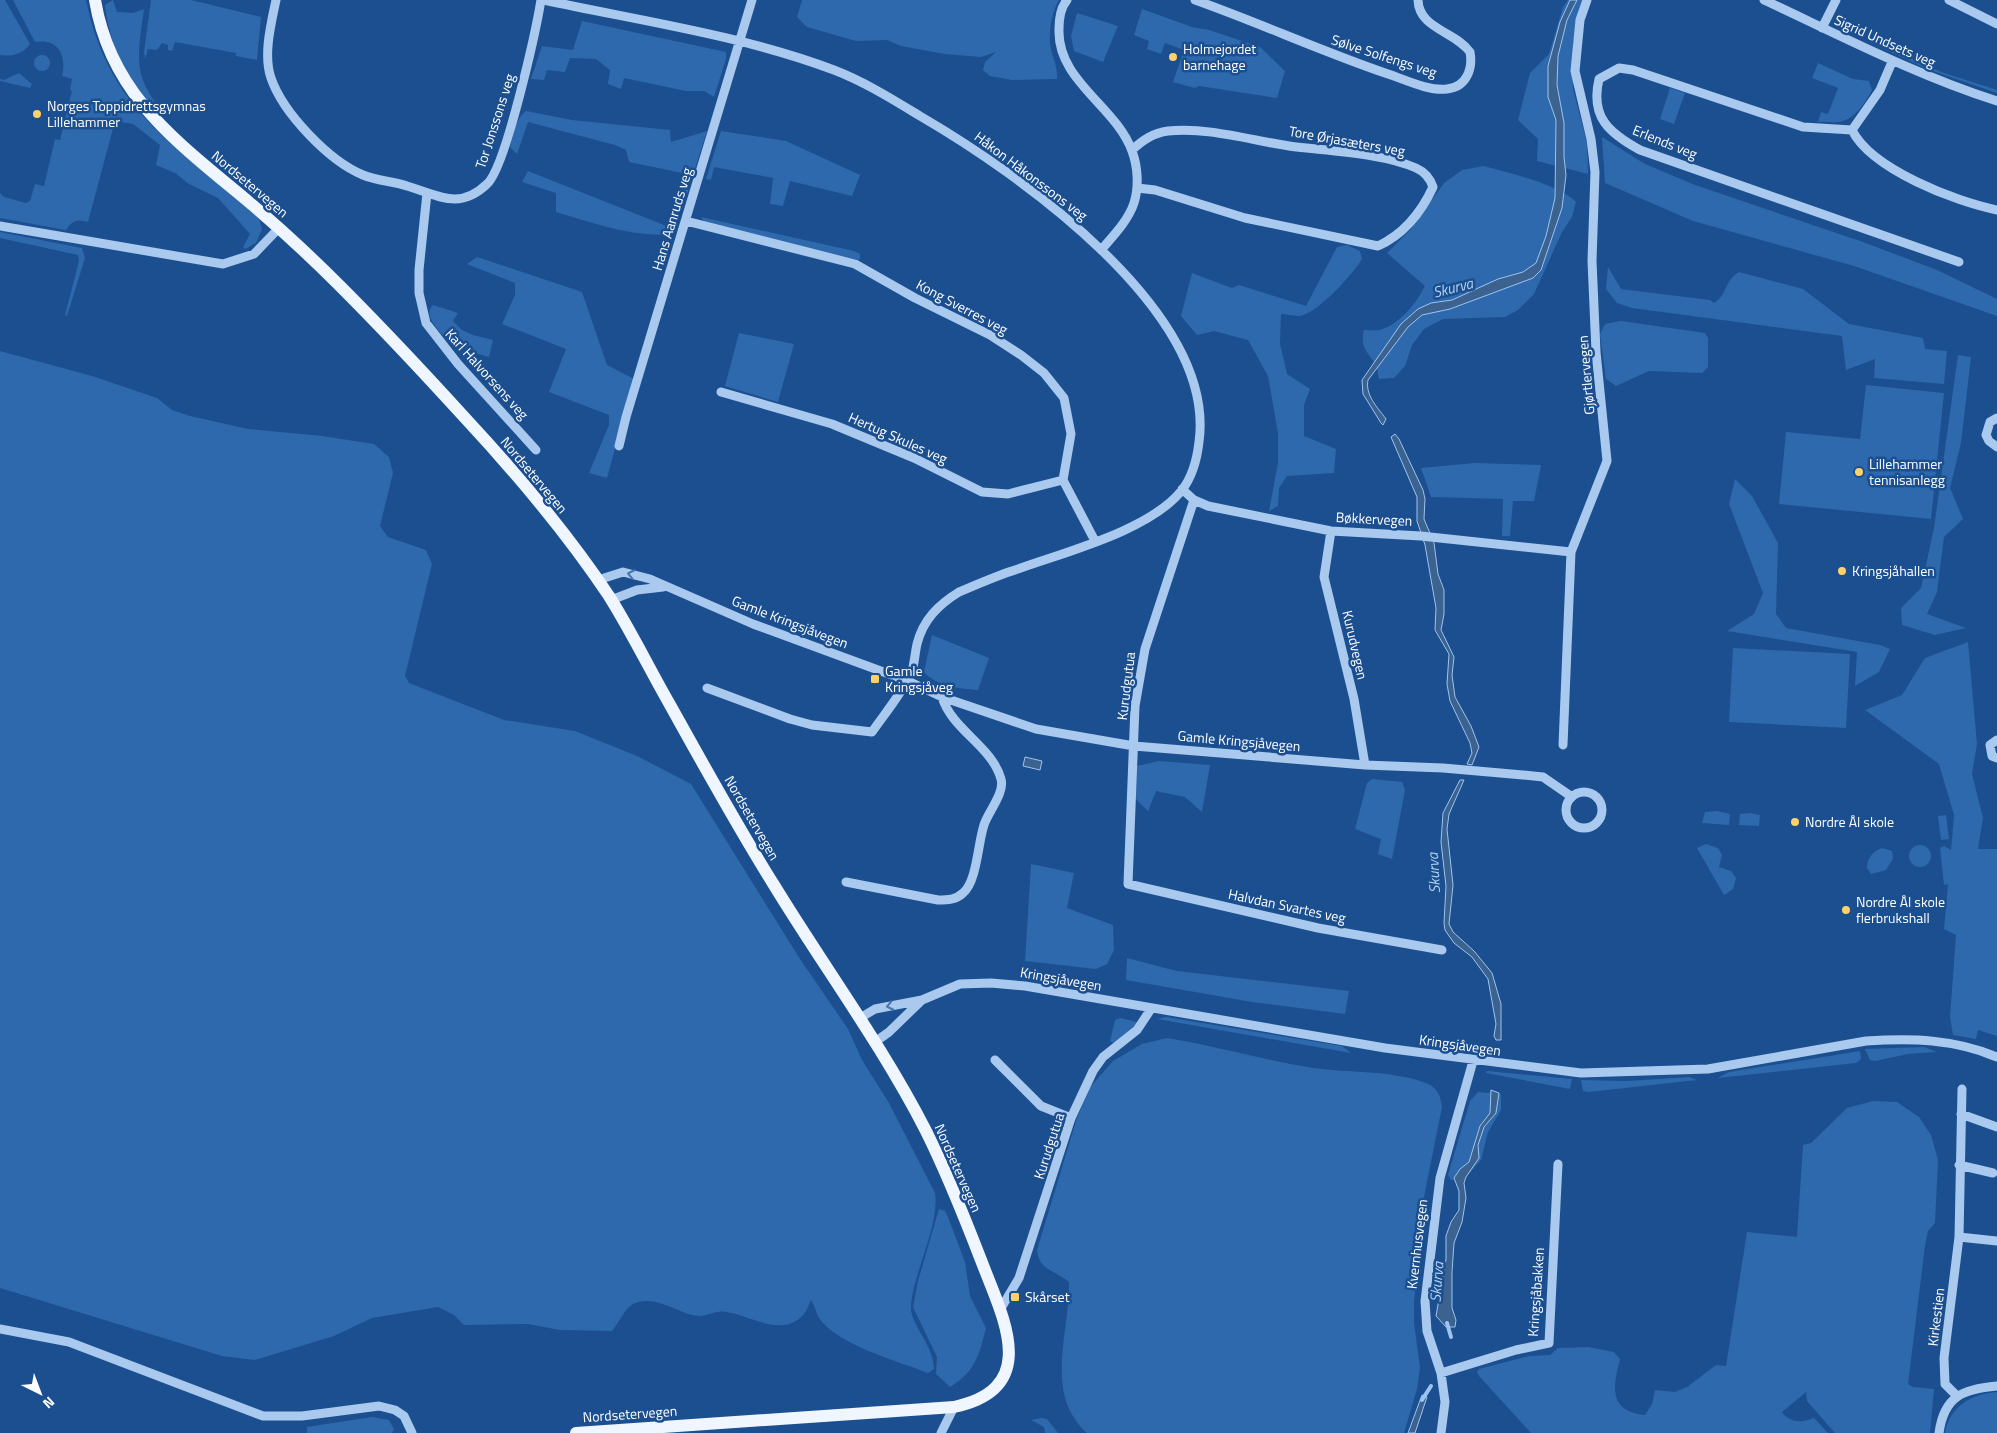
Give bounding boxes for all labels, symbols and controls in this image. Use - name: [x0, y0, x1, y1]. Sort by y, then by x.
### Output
- street label: Sigrid Undsets veg: [1831, 9, 1939, 72]
- street label: Sølve Solfengs veg: [1329, 29, 1440, 82]
- place label: Holmejordet barnehage: [1183, 38, 1256, 75]
- marker: Holmejordet barnehage: [1167, 51, 1179, 63]
- street label: Tor Jonssons veg: [469, 71, 520, 171]
- place label: Norges Toppidrettsgymnas Lillehammer: [47, 95, 206, 132]
- marker: Norges Toppidrettsgymnas Lillehammer: [31, 108, 43, 120]
- street label: Erlends veg: [1630, 119, 1701, 164]
- street label: Tore Ørjasæters veg: [1287, 120, 1407, 161]
- street label: Håkon Håkonssons veg: [970, 126, 1092, 225]
- street label: Nordsetervegen: [207, 145, 293, 222]
- street label: Hans Aanruds veg: [646, 165, 697, 273]
- water label: Skurva: [1430, 271, 1477, 304]
- street label: Kong Sverres veg: [913, 274, 1012, 340]
- street label: Karl Halvorsens veg: [441, 323, 534, 424]
- street label: Gjørtlervegen: [1572, 335, 1599, 416]
- street label: Hertug Skules veg: [845, 406, 951, 469]
- street label: Nordsetervegen: [496, 432, 573, 518]
- place label: Lillehammer tennisanlegg: [1869, 453, 1945, 490]
- marker: Lillehammer tennisanlegg: [1853, 466, 1865, 478]
- street label: Bøkkervegen: [1335, 506, 1413, 531]
- place label: Kringsjåhallen: [1852, 560, 1935, 581]
- marker: Kringsjåhallen: [1836, 565, 1848, 577]
- one-way arrow: [627, 570, 636, 580]
- street label: Gamle Kringsjåvegen: [729, 590, 851, 653]
- street label: Kurudvegen: [1337, 608, 1374, 682]
- street label: Kurudgutua: [1111, 650, 1140, 721]
- place label: Gamle Kringsjåveg: [885, 660, 953, 697]
- marker: Gamle Kringsjåveg: [869, 673, 881, 685]
- street label: Gamle Kringsjåvegen: [1177, 725, 1301, 756]
- street label: Nordsetervegen: [720, 771, 785, 864]
- place label: Nordre Ål skole: [1805, 811, 1894, 832]
- marker: Nordre Ål skole: [1789, 816, 1801, 828]
- water label: Skurva: [1421, 851, 1446, 894]
- street label: Halvdan Svartes veg: [1226, 883, 1348, 928]
- place label: Nordre Ål skole flerbrukshall: [1856, 891, 1945, 928]
- marker: Nordre Ål skole flerbrukshall: [1840, 904, 1852, 916]
- street label: Kringsjåvegen: [1019, 961, 1104, 996]
- one-way arrow: [886, 1000, 894, 1010]
- street label: Kringsjåvegen: [1418, 1028, 1502, 1061]
- street label: Kurudgutua: [1028, 1110, 1069, 1182]
- street label: Nordsetervegen: [930, 1120, 987, 1215]
- street label: Kvernhusvegen: [1401, 1198, 1432, 1290]
- street label: Kringsjåbakken: [1522, 1247, 1549, 1337]
- water label: Skurva: [1424, 1259, 1449, 1303]
- place label: Skårset: [1025, 1286, 1070, 1307]
- street label: Kirkestien: [1922, 1287, 1949, 1347]
- marker: Skårset: [1009, 1291, 1021, 1303]
- north arrow: [15, 1368, 65, 1418]
- text: N: [38, 1392, 60, 1414]
- street label: Nordsetervegen: [582, 1400, 678, 1427]

